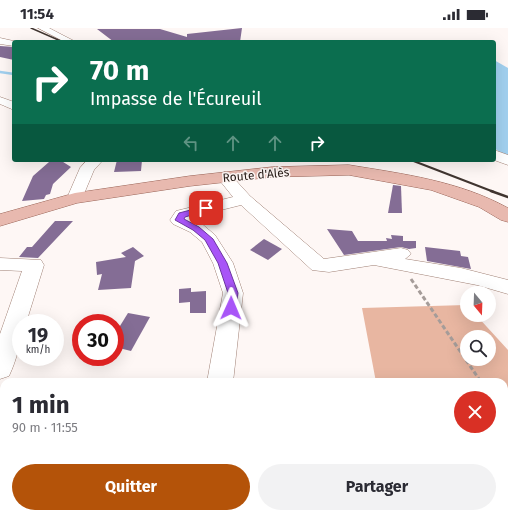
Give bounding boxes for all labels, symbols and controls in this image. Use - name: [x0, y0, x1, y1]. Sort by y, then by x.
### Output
- text: 11:54: [20, 5, 54, 23]
- text: 70 m: [90, 54, 149, 87]
- icon: right: [24, 56, 76, 108]
- text: Impasse de l'Écureuil: [90, 88, 262, 110]
- icon: left: [180, 132, 202, 154]
- icon: ahead: [222, 132, 244, 154]
- icon: ahead: [264, 132, 286, 154]
- icon: right: [306, 132, 328, 154]
- street label: Route d'Alès: [222, 165, 290, 185]
- pin: [189, 191, 223, 225]
- icon: arrive: [195, 197, 217, 219]
- north arrow: [460, 286, 496, 322]
- map controls: [460, 286, 496, 366]
- position arrow: [210, 287, 252, 329]
- speed limit sign: 30: [72, 314, 124, 366]
- text: 19: [28, 323, 48, 347]
- button: search: [460, 330, 496, 366]
- text: km/h: [26, 344, 50, 356]
- text: 1 min: [12, 391, 70, 419]
- button: close: [454, 391, 496, 433]
- text: 90 m · 11:55: [12, 420, 78, 435]
- button: Quitter: [12, 464, 250, 510]
- button: Partager: [258, 464, 496, 510]

